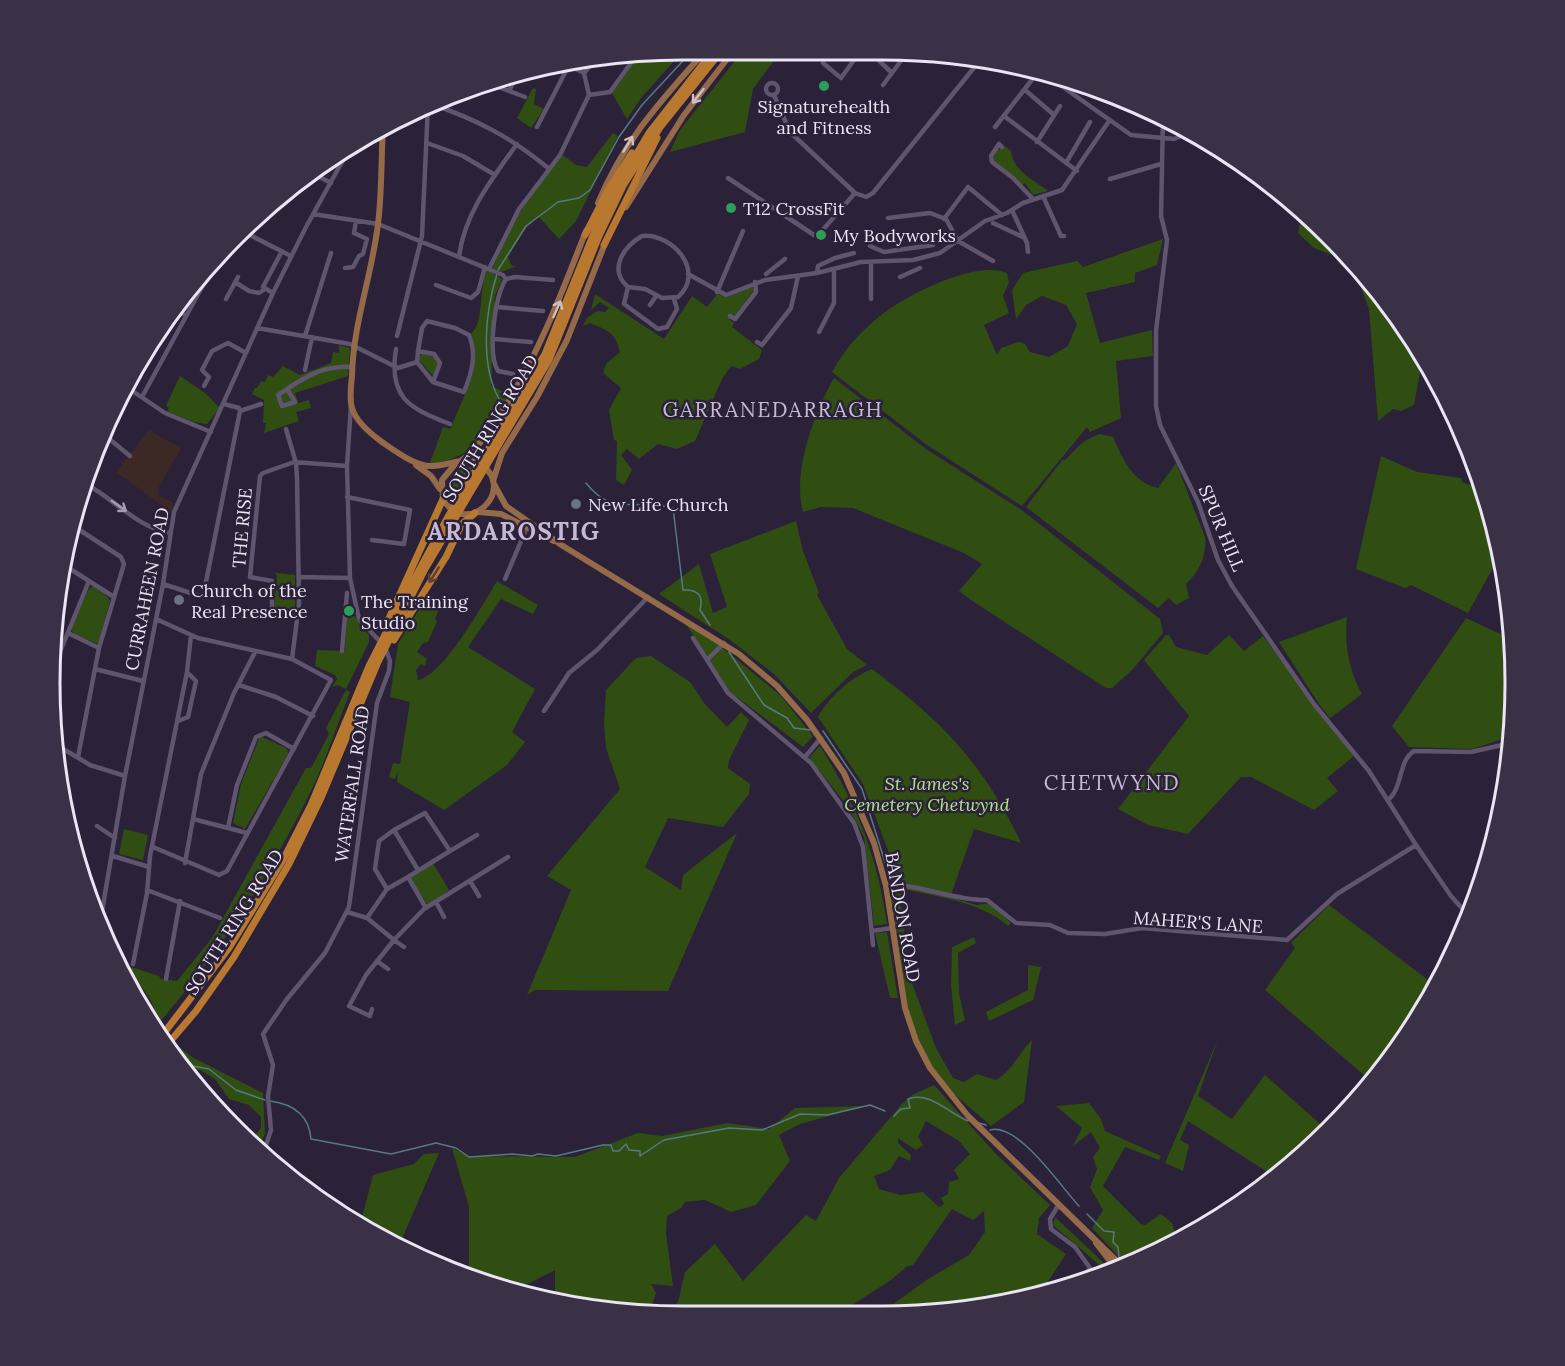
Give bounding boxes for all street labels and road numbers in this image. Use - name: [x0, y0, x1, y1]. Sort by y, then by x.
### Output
- street label: SOUTH RING ROAD: [437, 350, 543, 506]
- street label: SPUR HILL: [1194, 481, 1251, 575]
- street label: THE RISE: [227, 487, 257, 569]
- street label: CURRAHEEN ROAD: [120, 505, 174, 673]
- street label: WATERFALL ROAD: [330, 704, 374, 864]
- street label: SOUTH RING ROAD: [180, 845, 288, 999]
- street label: BANDON ROAD: [880, 850, 926, 984]
- street label: MAHER'S LANE: [1132, 906, 1264, 938]

